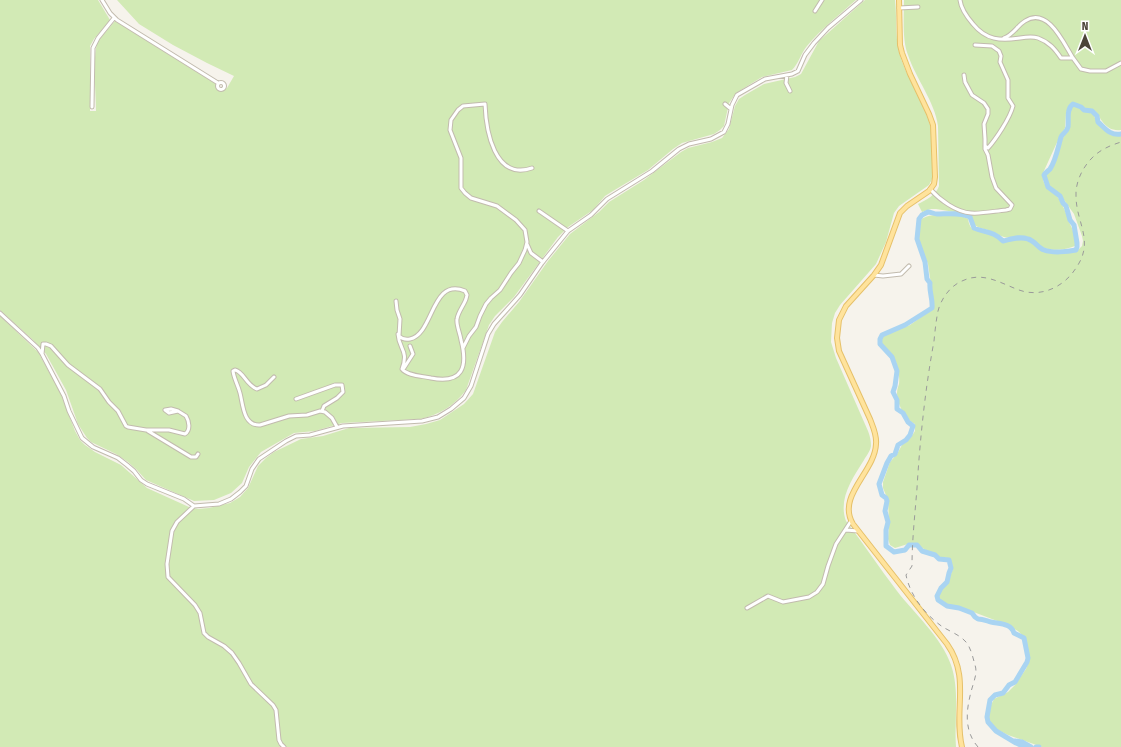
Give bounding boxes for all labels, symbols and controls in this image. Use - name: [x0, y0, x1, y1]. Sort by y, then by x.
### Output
- north arrow: [1065, 16, 1105, 56]
- text: N: [1082, 20, 1088, 33]

